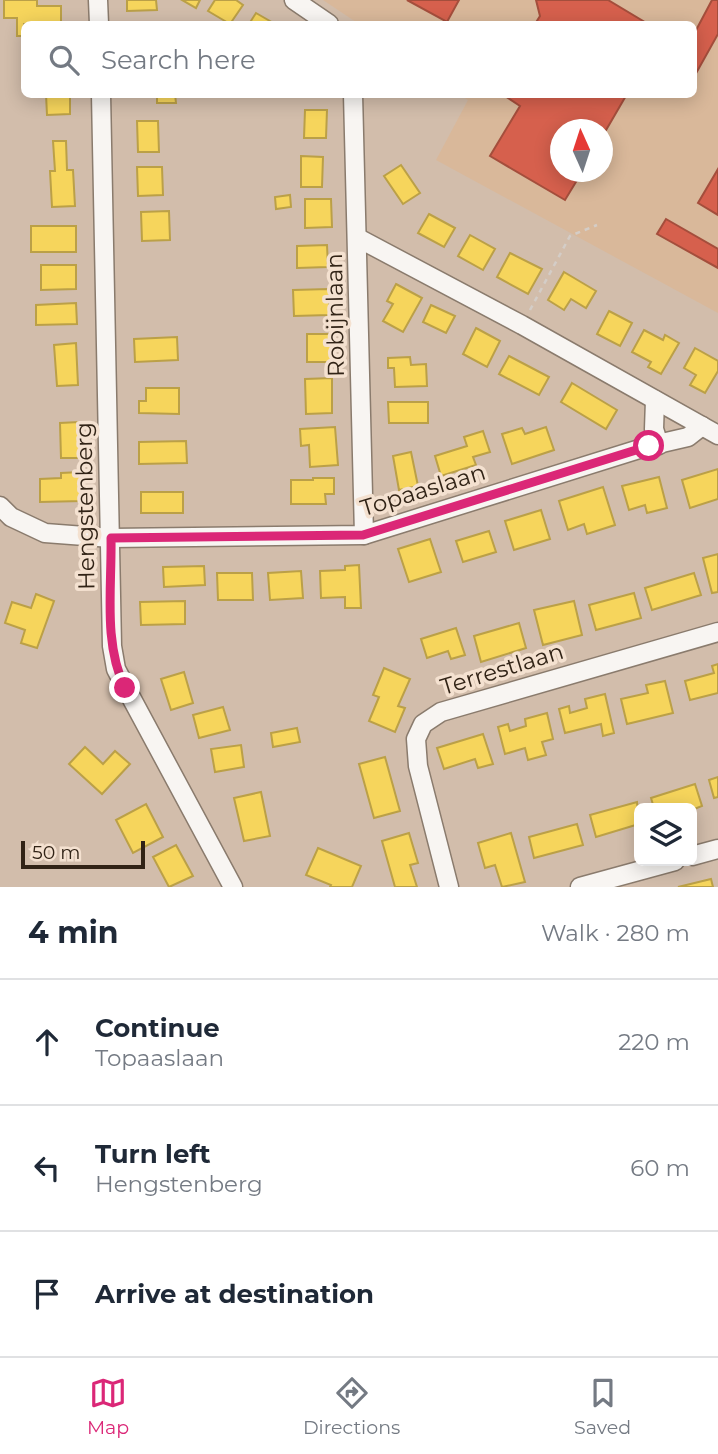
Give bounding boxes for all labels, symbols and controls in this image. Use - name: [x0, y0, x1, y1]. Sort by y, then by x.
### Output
- search box: [21, 21, 697, 98]
- icon: search: [45, 41, 83, 79]
- text: Search here: [101, 44, 256, 76]
- north arrow: [550, 119, 613, 182]
- street label: Robijnlaan: [320, 253, 350, 377]
- street label: Hengstenberg: [70, 422, 100, 590]
- route start: [633, 430, 664, 461]
- street label: Topaaslaan: [357, 458, 489, 522]
- street label: Terrestlaan: [437, 637, 567, 701]
- route end: [109, 672, 140, 703]
- map controls: [634, 803, 697, 866]
- button: layers: [634, 803, 697, 866]
- scale bar: [21, 838, 145, 870]
- text: 50 m: [32, 841, 80, 864]
- text: 4 min: [28, 914, 118, 951]
- text: Walk · 280 m: [541, 919, 690, 947]
- text: Continue: [95, 1012, 220, 1044]
- icon: ahead: [28, 1023, 66, 1061]
- text: 220 m: [618, 1028, 690, 1056]
- text: Topaaslaan: [95, 1044, 224, 1072]
- text: Turn left: [95, 1138, 211, 1170]
- icon: left: [28, 1149, 66, 1187]
- text: 60 m: [630, 1154, 690, 1182]
- text: Hengstenberg: [95, 1170, 263, 1198]
- icon: arrive: [28, 1275, 66, 1313]
- text: Arrive at destination: [95, 1278, 374, 1310]
- tab: Map: [87, 1374, 129, 1439]
- tab: Directions: [303, 1374, 400, 1439]
- tab: Saved: [574, 1374, 631, 1439]

